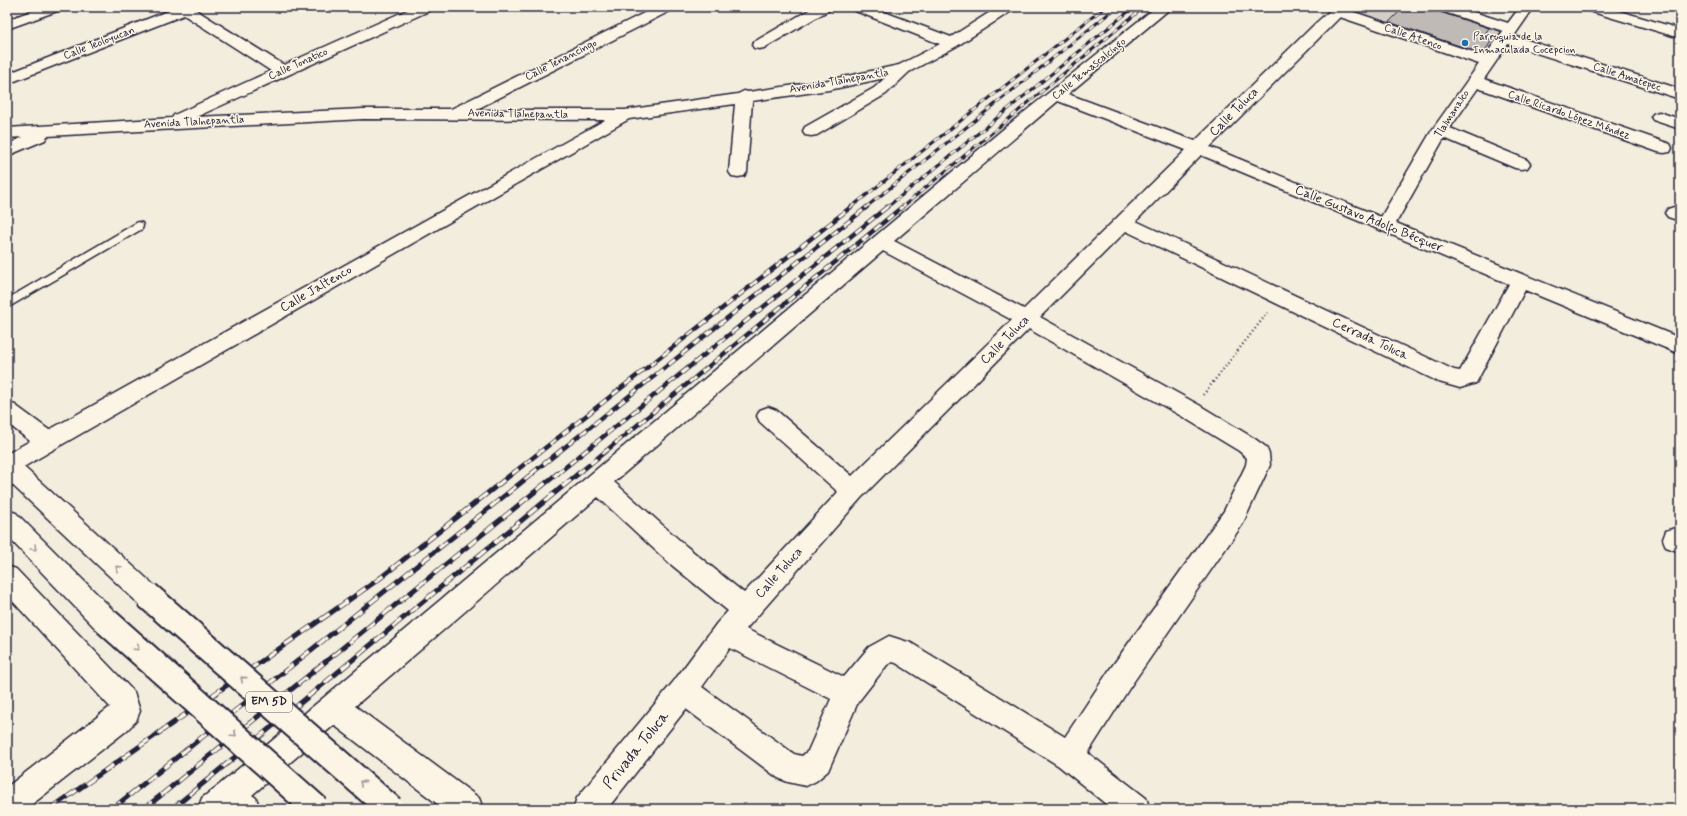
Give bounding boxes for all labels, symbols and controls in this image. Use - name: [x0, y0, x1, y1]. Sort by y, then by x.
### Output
- street label: Calle Atenco: [1382, 21, 1444, 54]
- street label: Calle Teoloyucan: [61, 23, 137, 63]
- place label: Parroquia de la Inmaculada Cocepcion: [1473, 30, 1575, 57]
- street label: Calle Temascalcingo: [1049, 35, 1130, 105]
- street label: Calle Tenancingo: [523, 36, 600, 85]
- marker: Parroquia de la Inmaculada Cocepcion: [1460, 38, 1470, 48]
- street label: Calle Tonatico: [266, 45, 330, 83]
- street label: Calle Amatepec: [1591, 59, 1663, 95]
- street label: Avenida Tlalnepantla: [788, 65, 890, 97]
- street label: Calle Toluca: [1206, 84, 1262, 140]
- street label: Tlalmanalco: [1431, 87, 1473, 141]
- street label: Calle Ricardo López Méndez: [1506, 87, 1633, 143]
- street label: Avenida Tlalnepantla: [468, 106, 568, 122]
- street label: Avenida Tlalnepantla: [143, 112, 245, 132]
- street label: Calle Gustavo Adolfo Bécquer: [1292, 181, 1446, 259]
- street label: Calle Jaltenco: [277, 262, 355, 316]
- street label: Calle Toluca: [977, 312, 1033, 368]
- street label: Cerrada Toluca: [1329, 314, 1411, 364]
- one-way arrow: [29, 543, 37, 551]
- street label: Calle Toluca: [752, 544, 806, 602]
- one-way arrow: [116, 566, 123, 573]
- one-way arrow: [132, 643, 139, 650]
- one-way arrow: [241, 677, 248, 684]
- road number: EM 5D: [246, 692, 292, 712]
- street label: Privada Toluca: [598, 706, 674, 793]
- one-way arrow: [229, 730, 236, 737]
- one-way arrow: [359, 781, 367, 788]

